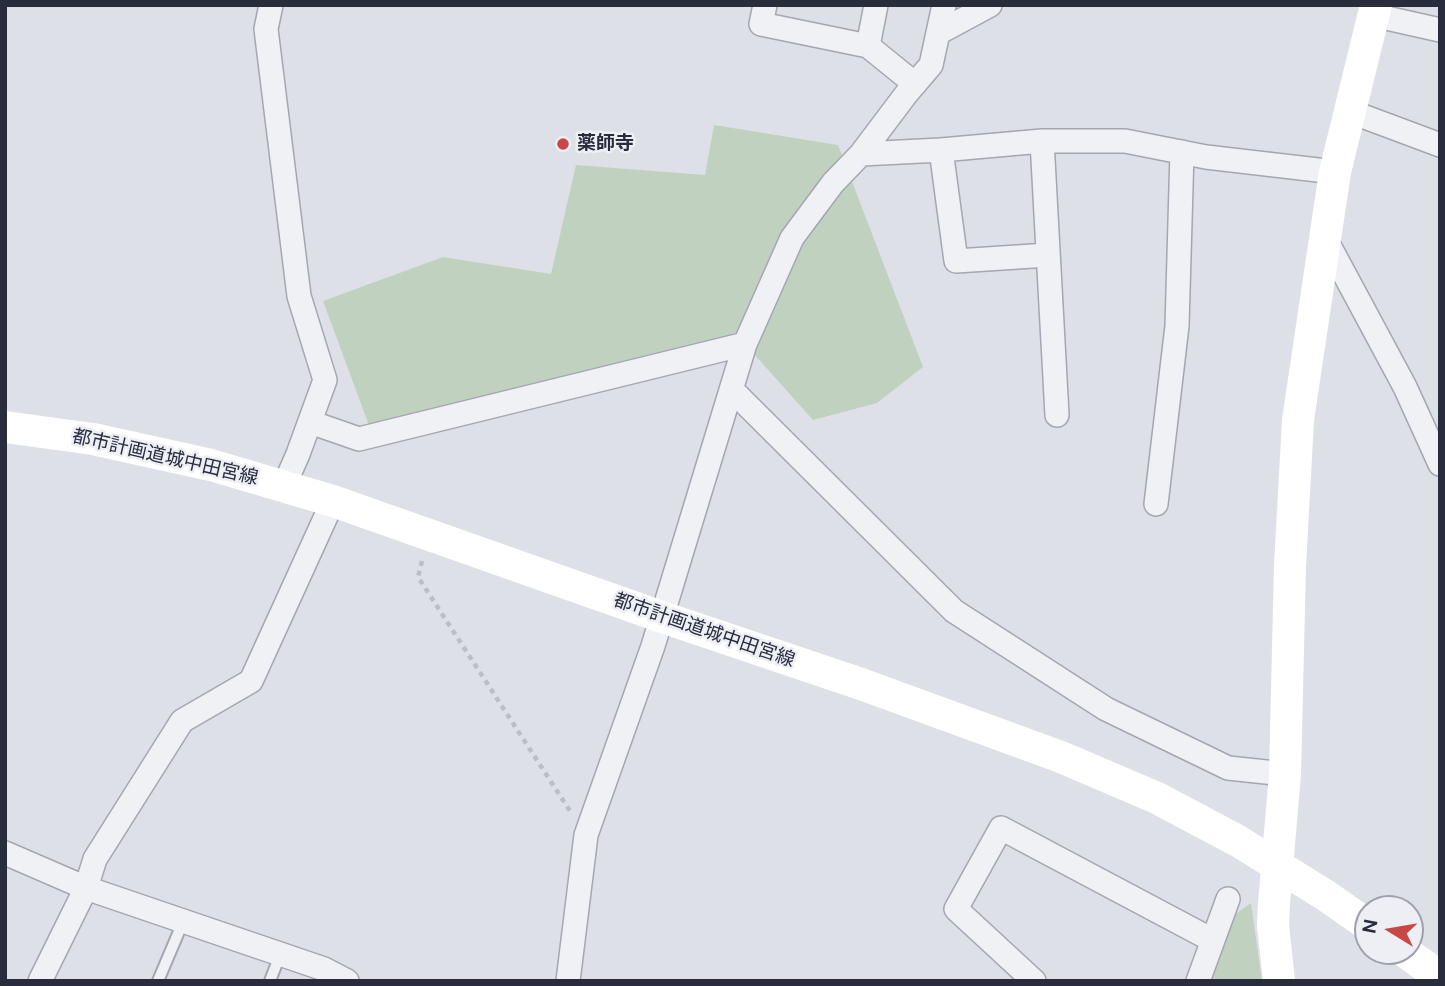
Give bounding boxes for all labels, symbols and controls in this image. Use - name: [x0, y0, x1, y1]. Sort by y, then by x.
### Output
- place label: 薬師寺: [577, 133, 634, 155]
- marker: 薬師寺: [555, 136, 571, 152]
- street label: 都市計画道城中田宮線: [70, 426, 260, 490]
- street label: 都市計画道城中田宮線: [610, 589, 798, 673]
- north arrow: [1354, 895, 1424, 965]
- text: N: [1356, 917, 1383, 935]

